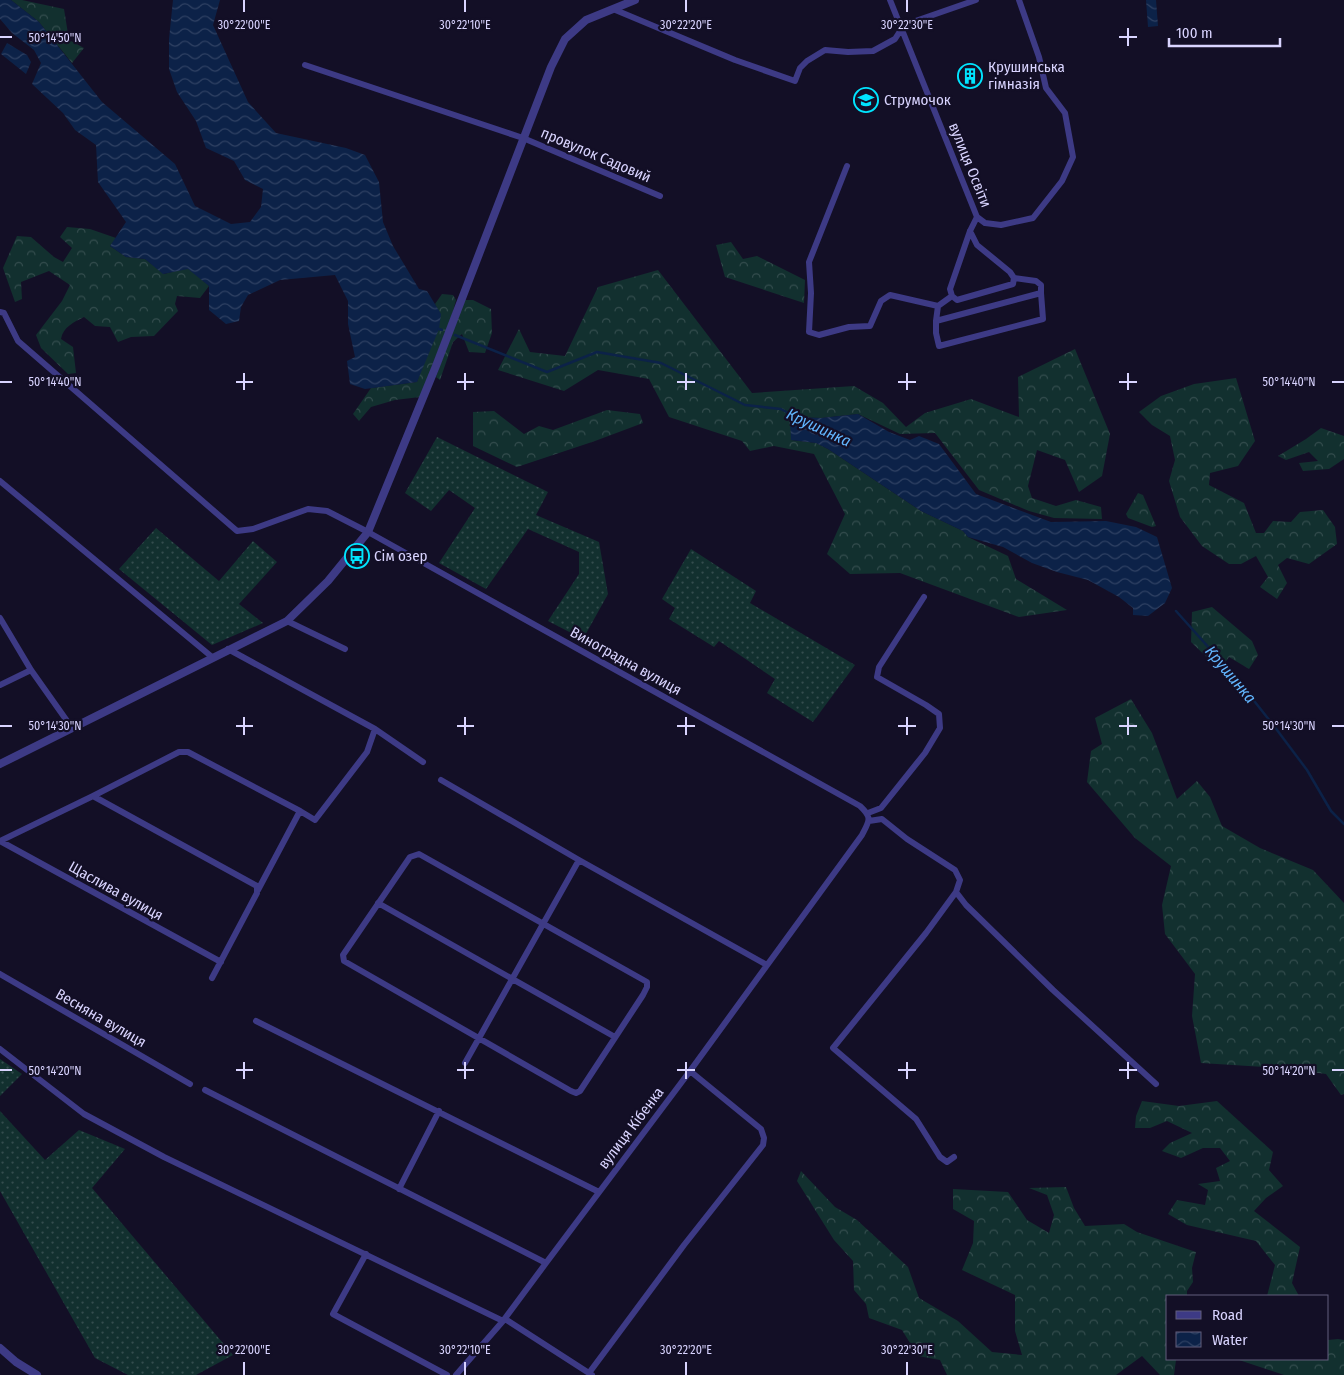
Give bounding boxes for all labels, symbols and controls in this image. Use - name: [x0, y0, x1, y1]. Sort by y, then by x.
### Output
- scale bar: [1169, 15, 1280, 47]
- text: 30°22'00"E: [218, 18, 271, 32]
- text: 30°22'10"E: [439, 18, 491, 32]
- text: 30°22'20"E: [660, 18, 712, 32]
- text: 30°22'30"E: [881, 18, 933, 32]
- text: 100 m: [1176, 24, 1213, 42]
- text: 50°14'50"N: [28, 31, 82, 45]
- place label: Крушинська гімназія: [988, 58, 1065, 93]
- building icon: Крушинська гімназія: [957, 63, 983, 89]
- school or university icon: Струмочок: [853, 87, 879, 113]
- place label: Струмочок: [884, 91, 951, 109]
- street label: вулиця Освіти: [945, 120, 995, 210]
- street label: провулок Садовий: [538, 124, 654, 186]
- text: 50°14'40"N: [29, 375, 81, 389]
- text: 50°14'40"N: [1263, 375, 1315, 389]
- water label: Крушинка: [784, 404, 854, 451]
- bus stop icon: Сім озер: [344, 543, 370, 569]
- place label: Сім озер: [374, 547, 428, 565]
- street label: Виноградна вулиця: [567, 623, 685, 699]
- water label: Крушинка: [1201, 642, 1260, 707]
- text: 50°14'30"N: [28, 719, 82, 733]
- text: 50°14'30"N: [1262, 719, 1316, 733]
- street label: Щаслива вулиця: [66, 858, 166, 924]
- street label: Весняна вулиця: [53, 985, 149, 1051]
- text: 50°14'20"N: [29, 1064, 81, 1078]
- text: 50°14'20"N: [1263, 1064, 1315, 1078]
- street label: вулиця Кібенка: [594, 1084, 668, 1172]
- legend: [1166, 1295, 1329, 1360]
- text: Road: [1212, 1306, 1243, 1324]
- text: Water: [1212, 1331, 1248, 1349]
- text: 30°22'00"E: [218, 1343, 271, 1357]
- text: 30°22'10"E: [439, 1343, 491, 1357]
- text: 30°22'20"E: [660, 1343, 712, 1357]
- text: 30°22'30"E: [881, 1343, 933, 1357]

